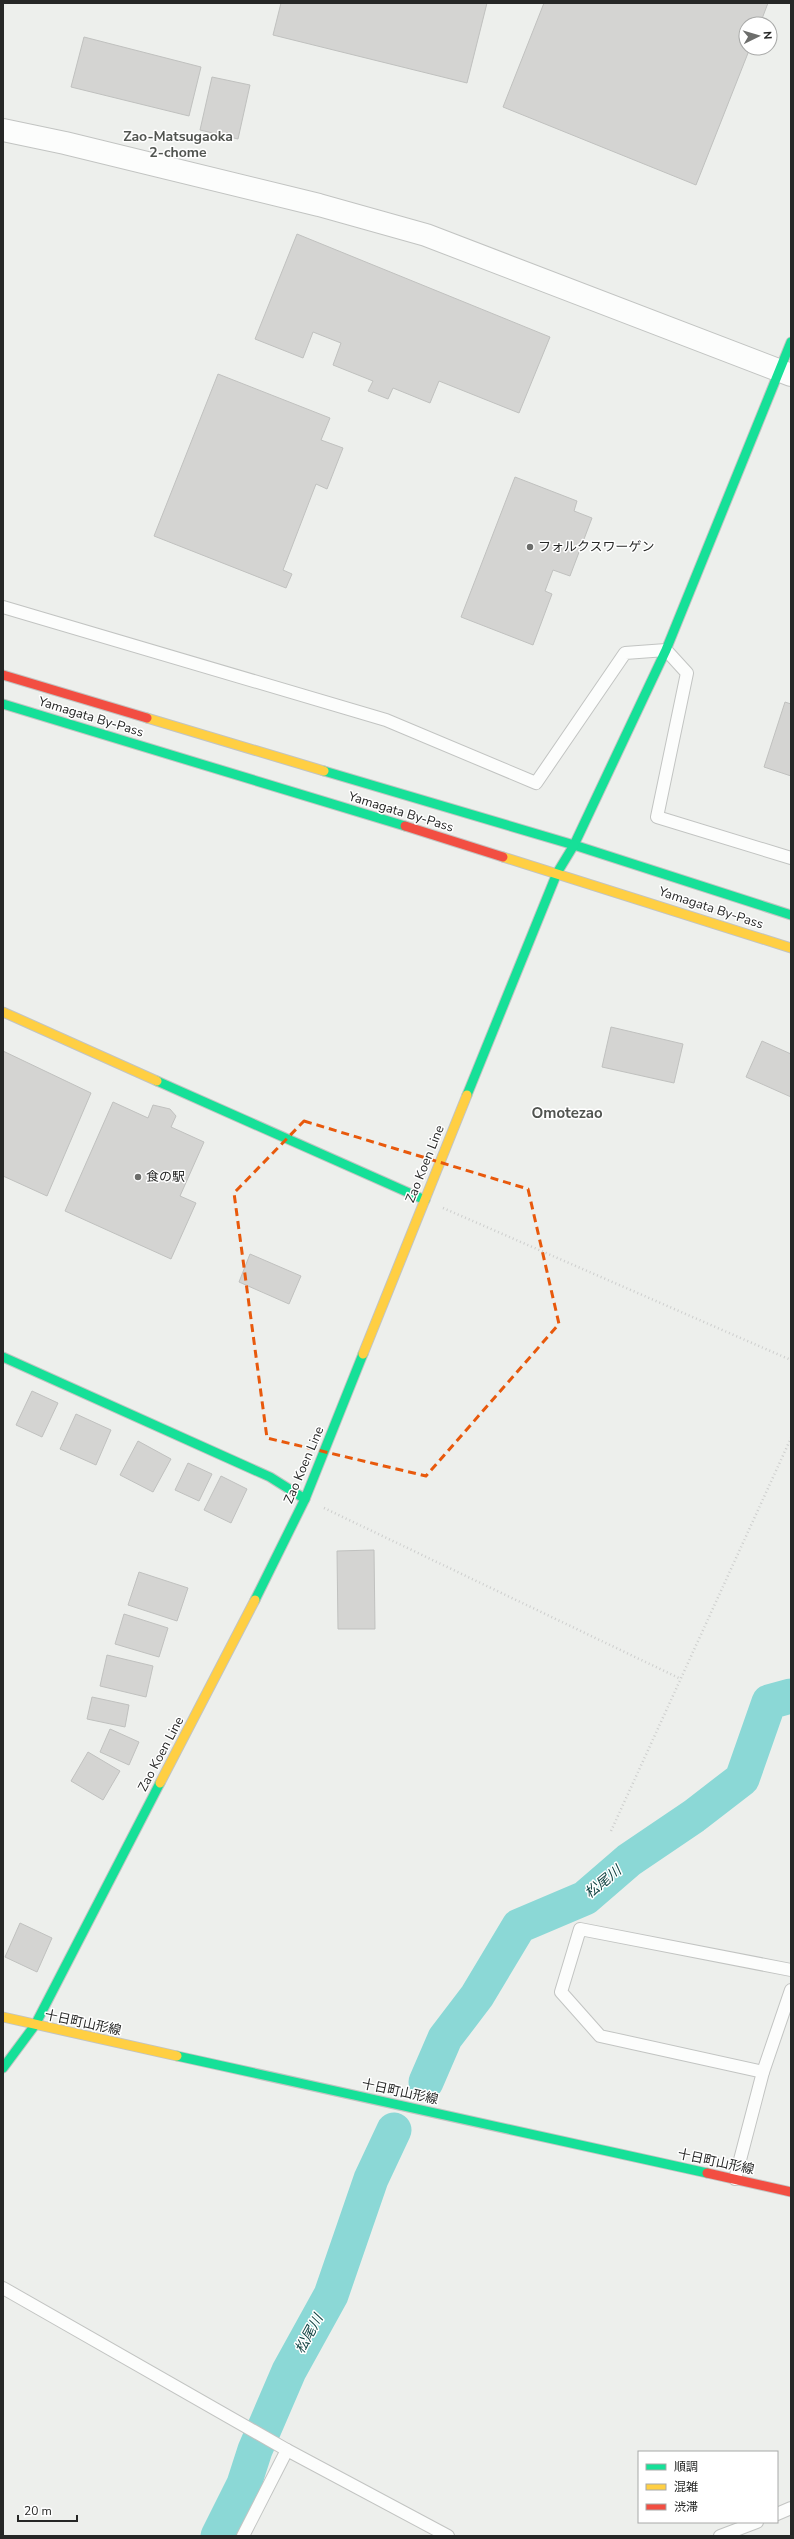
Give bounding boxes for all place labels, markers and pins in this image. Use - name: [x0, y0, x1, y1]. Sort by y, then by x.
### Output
- place label: フォルクスワーゲン: [538, 538, 655, 556]
- marker: フォルクスワーゲン: [525, 542, 535, 552]
- place label: 食の駅: [146, 1168, 185, 1186]
- marker: 食の駅: [133, 1172, 143, 1182]

